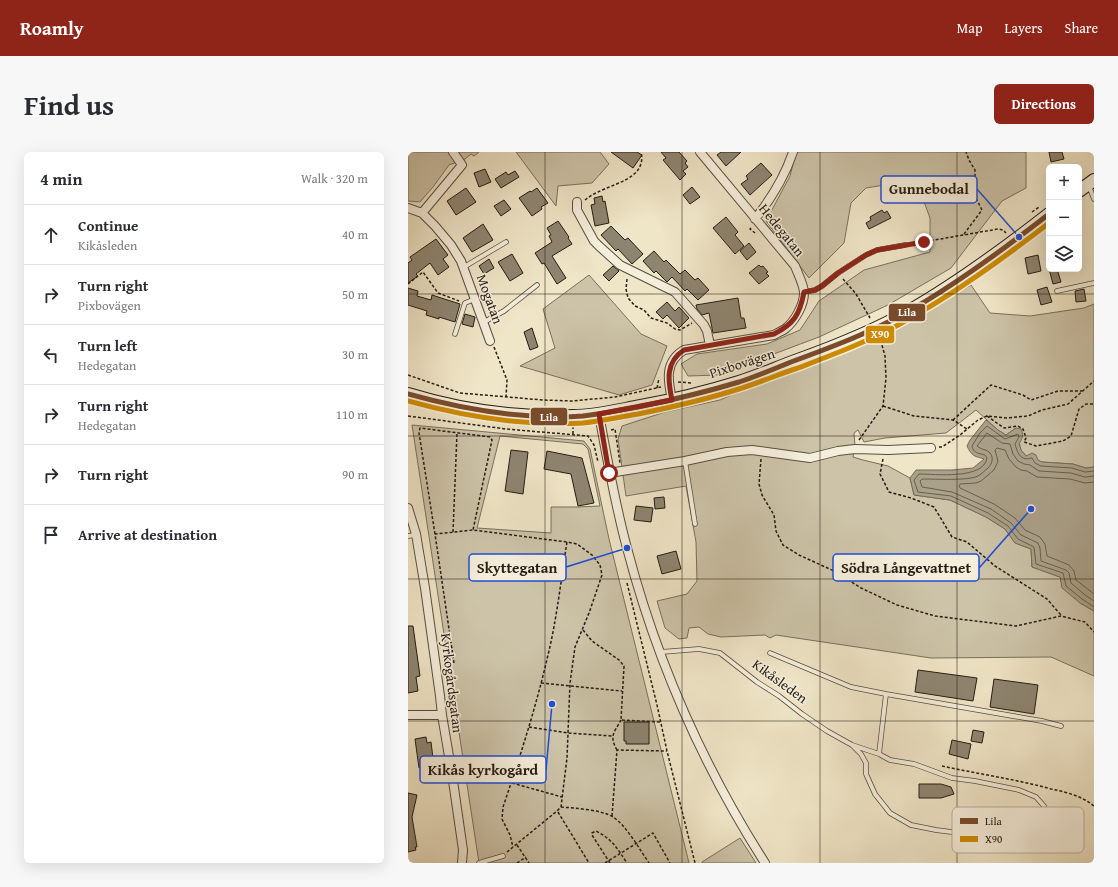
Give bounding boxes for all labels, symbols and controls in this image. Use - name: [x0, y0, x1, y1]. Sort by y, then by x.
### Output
- text: Roamly: [20, 14, 84, 42]
- text: Map: [957, 18, 983, 38]
- text: Layers: [1005, 18, 1043, 38]
- text: Share: [1065, 18, 1098, 38]
- text: Find us: [24, 84, 114, 125]
- button: Directions: [994, 84, 1094, 124]
- map controls: [1046, 164, 1082, 272]
- button: +: [1046, 164, 1082, 200]
- text: 4 min: [40, 166, 82, 191]
- text: Walk · 320 m: [301, 169, 368, 188]
- callout: Gunnebodal: [881, 176, 977, 203]
- text: Gunnebodal: [889, 178, 969, 199]
- street label: Hedegatan: [754, 199, 810, 261]
- button: −: [1046, 200, 1082, 236]
- text: Continue: [78, 215, 139, 236]
- icon: ahead: [40, 224, 62, 246]
- text: 40 m: [342, 225, 368, 244]
- route end: [915, 233, 933, 251]
- text: Kikåsleden: [78, 236, 137, 255]
- button: layers: [1046, 236, 1082, 272]
- street label: Mogatan: [472, 271, 508, 327]
- text: Turn right: [78, 275, 149, 296]
- icon: right: [40, 284, 62, 306]
- text: 50 m: [342, 285, 368, 304]
- text: Pixbovägen: [78, 296, 141, 315]
- line badge: Lila: [888, 303, 926, 322]
- text: Lila: [898, 304, 916, 320]
- line badge: X90: [865, 325, 895, 344]
- text: X90: [871, 326, 889, 342]
- text: Turn left: [78, 335, 137, 356]
- street label: Pixbovägen: [707, 343, 777, 383]
- icon: left: [40, 344, 62, 366]
- text: 30 m: [342, 345, 368, 364]
- text: Hedegatan: [78, 356, 136, 375]
- text: Turn right: [78, 395, 149, 416]
- icon: right: [40, 404, 62, 426]
- text: 110 m: [336, 405, 368, 424]
- line badge: Lila: [530, 407, 568, 426]
- text: Lila: [540, 409, 558, 425]
- text: Hedegatan: [78, 416, 136, 435]
- icon: right: [40, 464, 62, 486]
- text: Turn right: [78, 464, 149, 485]
- route start: [600, 464, 618, 482]
- text: 90 m: [342, 465, 368, 484]
- icon: arrive: [40, 524, 62, 546]
- text: Arrive at destination: [78, 524, 217, 545]
- callout: Skyttegatan: [469, 554, 566, 581]
- callout: Södra Långevattnet: [833, 554, 979, 581]
- text: Skyttegatan: [477, 557, 557, 578]
- text: Södra Långevattnet: [841, 557, 971, 578]
- street label: Kyrkogårdsgatan: [436, 632, 468, 734]
- street label: Kikåsleden: [748, 654, 812, 708]
- callout: Kikås kyrkogård: [420, 756, 546, 783]
- text: Kikås kyrkogård: [428, 759, 539, 780]
- legend: [952, 807, 1084, 853]
- text: Lila: [985, 813, 1003, 829]
- text: X90: [985, 831, 1002, 847]

